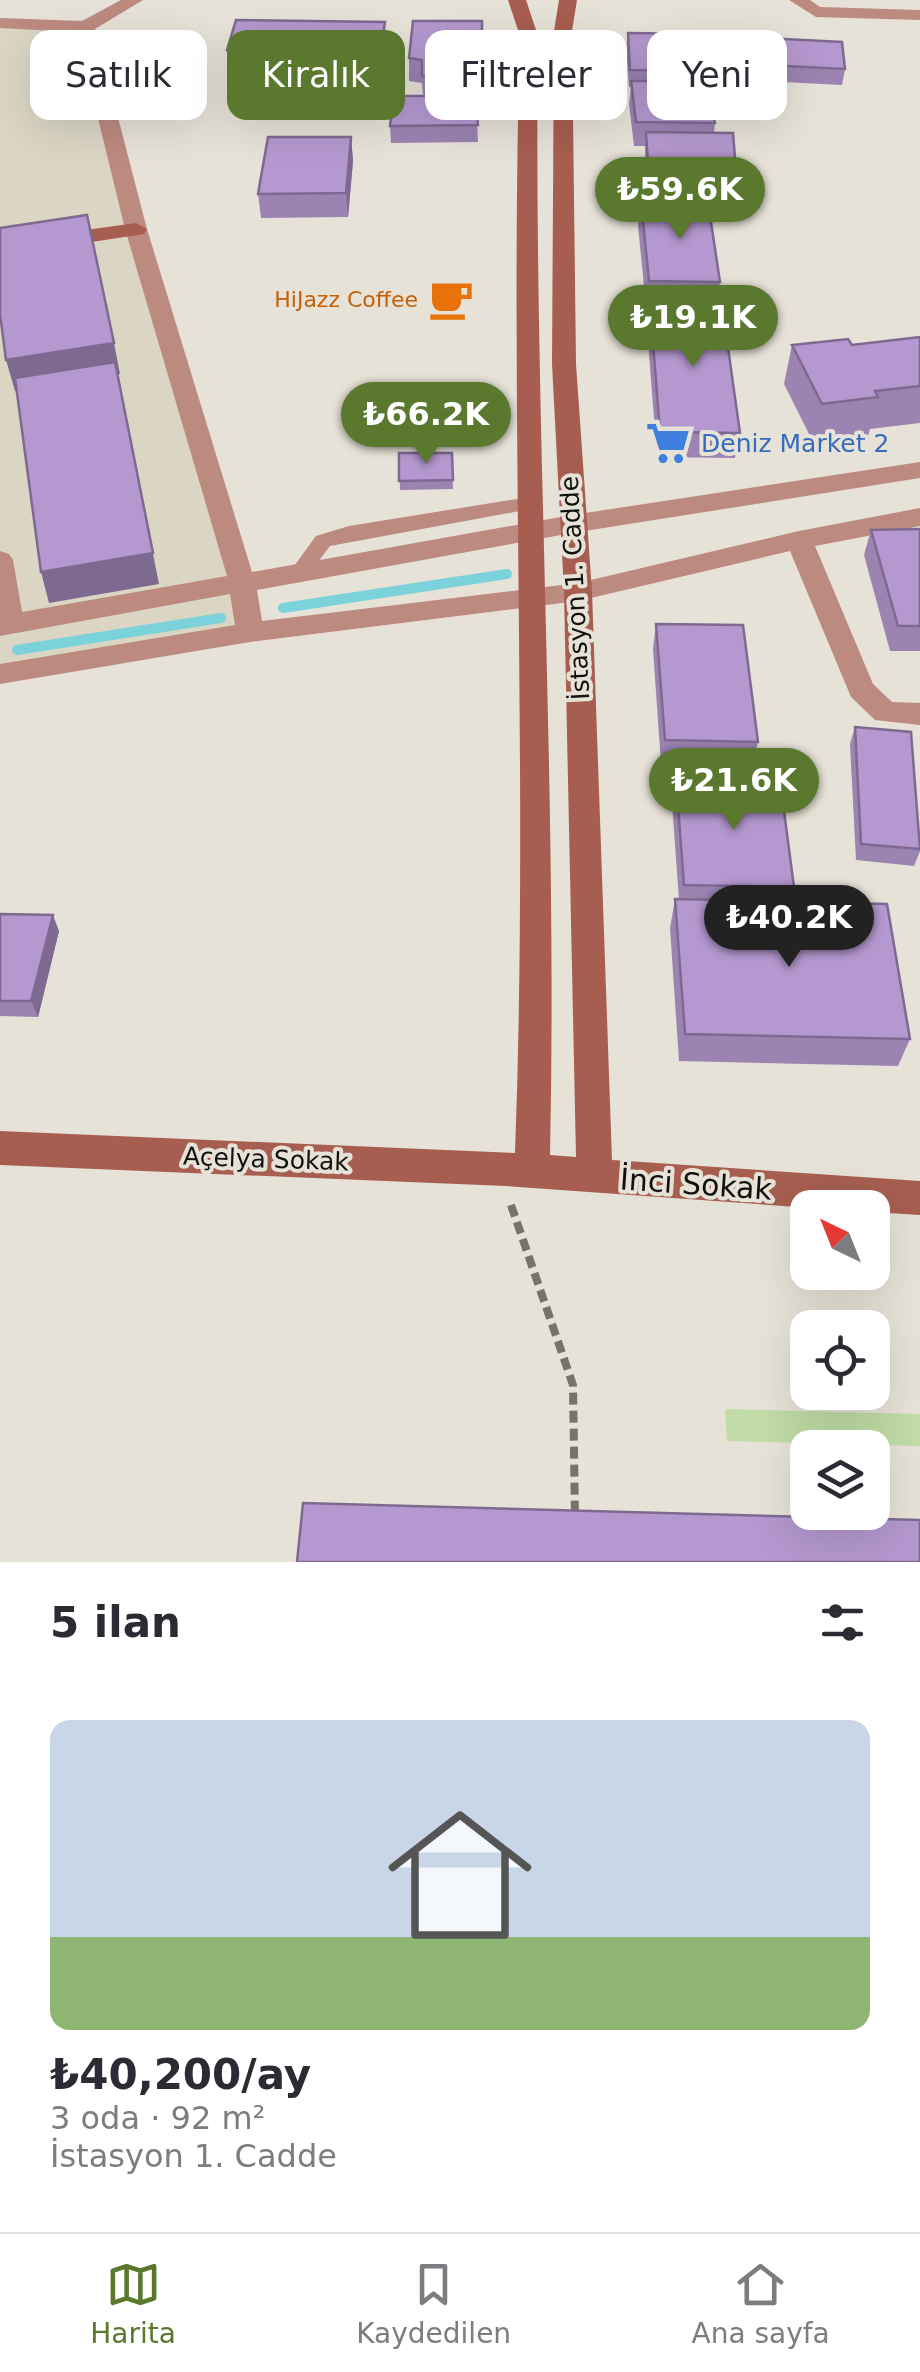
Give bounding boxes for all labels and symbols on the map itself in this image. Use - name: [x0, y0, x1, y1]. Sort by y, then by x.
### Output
- pin: ₺59.6K: [599, 157, 761, 242]
- cafe icon: HiJazz Coffee: [427, 275, 475, 323]
- pin: ₺19.1K: [612, 285, 774, 370]
- place label: HiJazz Coffee: [274, 287, 418, 312]
- pin: ₺66.2K: [345, 382, 507, 467]
- supermarket icon: Deniz Market 2: [644, 419, 692, 467]
- place label: Deniz Market 2: [701, 429, 889, 458]
- street label: İstasyon 1. Cadde: [555, 475, 595, 701]
- pin: ₺21.6K: [653, 748, 815, 833]
- pin: ₺40.2K: [708, 885, 870, 970]
- street label: Açelya Sokak: [183, 1142, 350, 1176]
- street label: İnci Sokak: [619, 1161, 774, 1207]
- north arrow: [790, 1190, 890, 1290]

